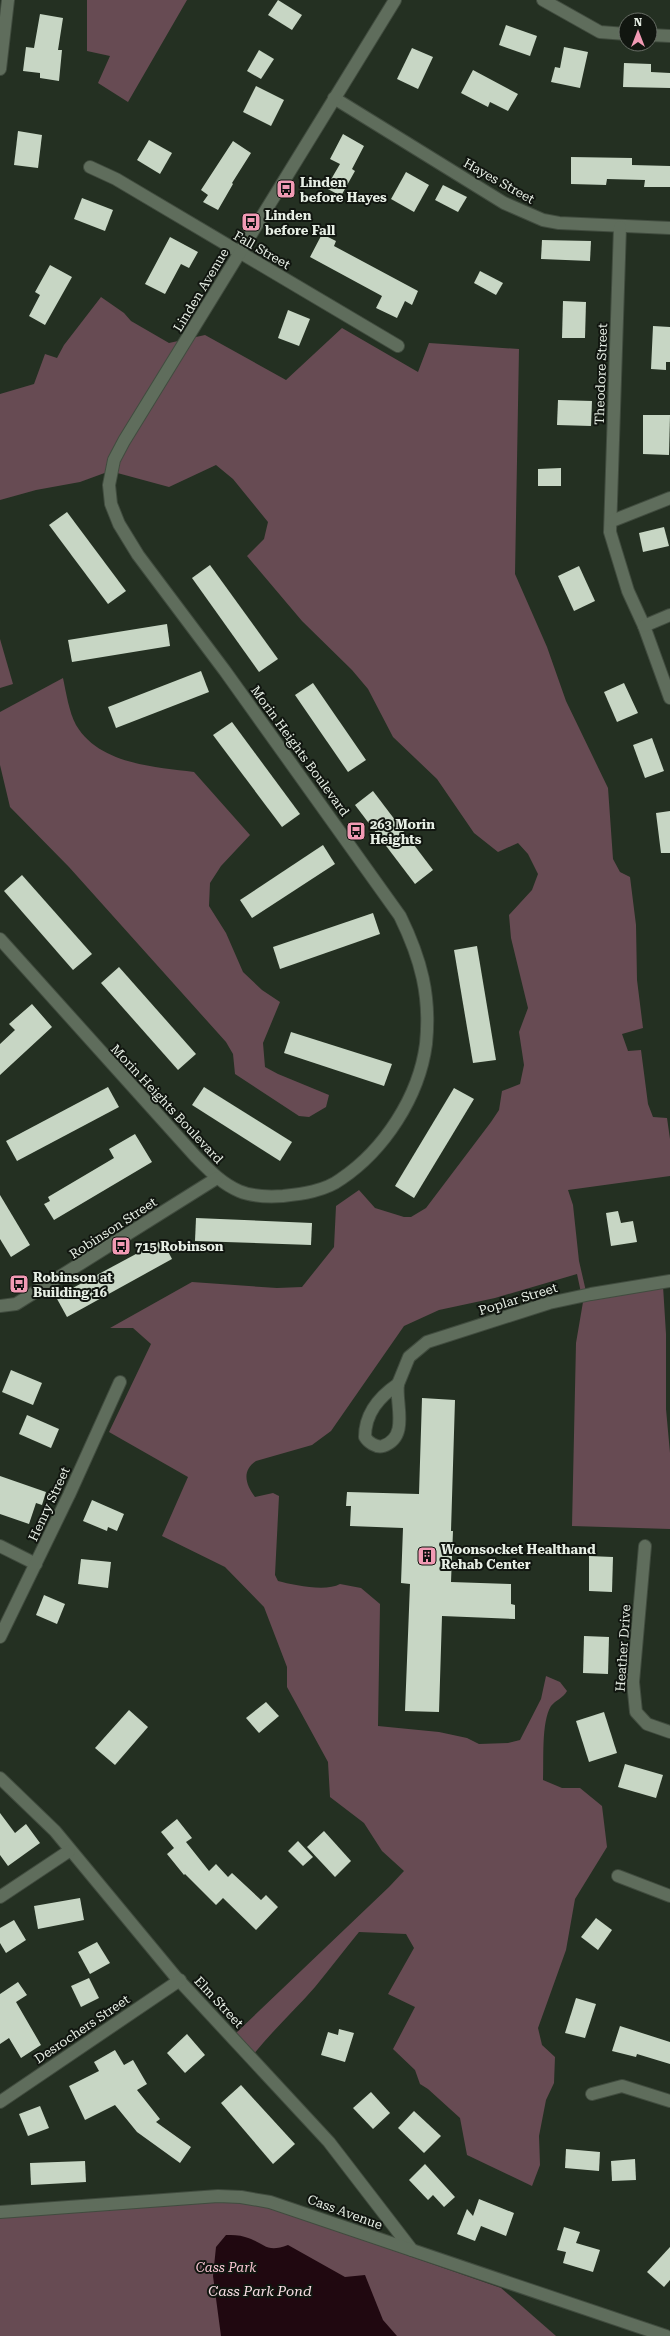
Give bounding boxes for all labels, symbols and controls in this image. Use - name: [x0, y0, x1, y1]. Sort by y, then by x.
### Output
- north arrow: [618, 12, 658, 52]
- text: N: [634, 16, 643, 29]
- street label: Hayes Street: [461, 155, 537, 207]
- place label: Linden before Hayes: [300, 175, 387, 205]
- bus stop icon: Linden before Hayes: [275, 178, 297, 200]
- place label: Linden before Fall: [265, 208, 336, 238]
- bus stop icon: Linden before Fall: [240, 211, 262, 233]
- street label: Fall Street: [231, 228, 293, 272]
- street label: Linden Avenue: [170, 246, 232, 334]
- street label: Theodore Street: [592, 323, 610, 425]
- street label: Morin Heights Boulevard: [248, 683, 353, 820]
- place label: 263 Morin Heights: [370, 817, 435, 847]
- bus stop icon: 263 Morin Heights: [345, 820, 367, 842]
- street label: Morin Heights Boulevard: [108, 1041, 227, 1167]
- street label: Robinson Street: [67, 1194, 159, 1262]
- bus stop icon: 715 Robinson: [110, 1235, 132, 1257]
- place label: 715 Robinson: [135, 1239, 224, 1254]
- place label: Robinson at Building 16: [33, 1270, 113, 1300]
- bus stop icon: Robinson at Building 16: [8, 1273, 30, 1295]
- street label: Poplar Street: [477, 1280, 559, 1318]
- street label: Henry Street: [25, 1464, 73, 1543]
- place label: Woonsocket Healthand Rehab Center: [441, 1542, 596, 1572]
- building icon: Woonsocket Healthand Rehab Center: [416, 1545, 438, 1567]
- street label: Heather Drive: [612, 1604, 634, 1692]
- street label: Elm Street: [191, 1973, 247, 2031]
- street label: Desrochers Street: [32, 1992, 133, 2066]
- street label: Cass Avenue: [306, 2192, 384, 2232]
- park label: Cass Park: [196, 2260, 257, 2275]
- water label: Cass Park Pond: [208, 2283, 312, 2299]

